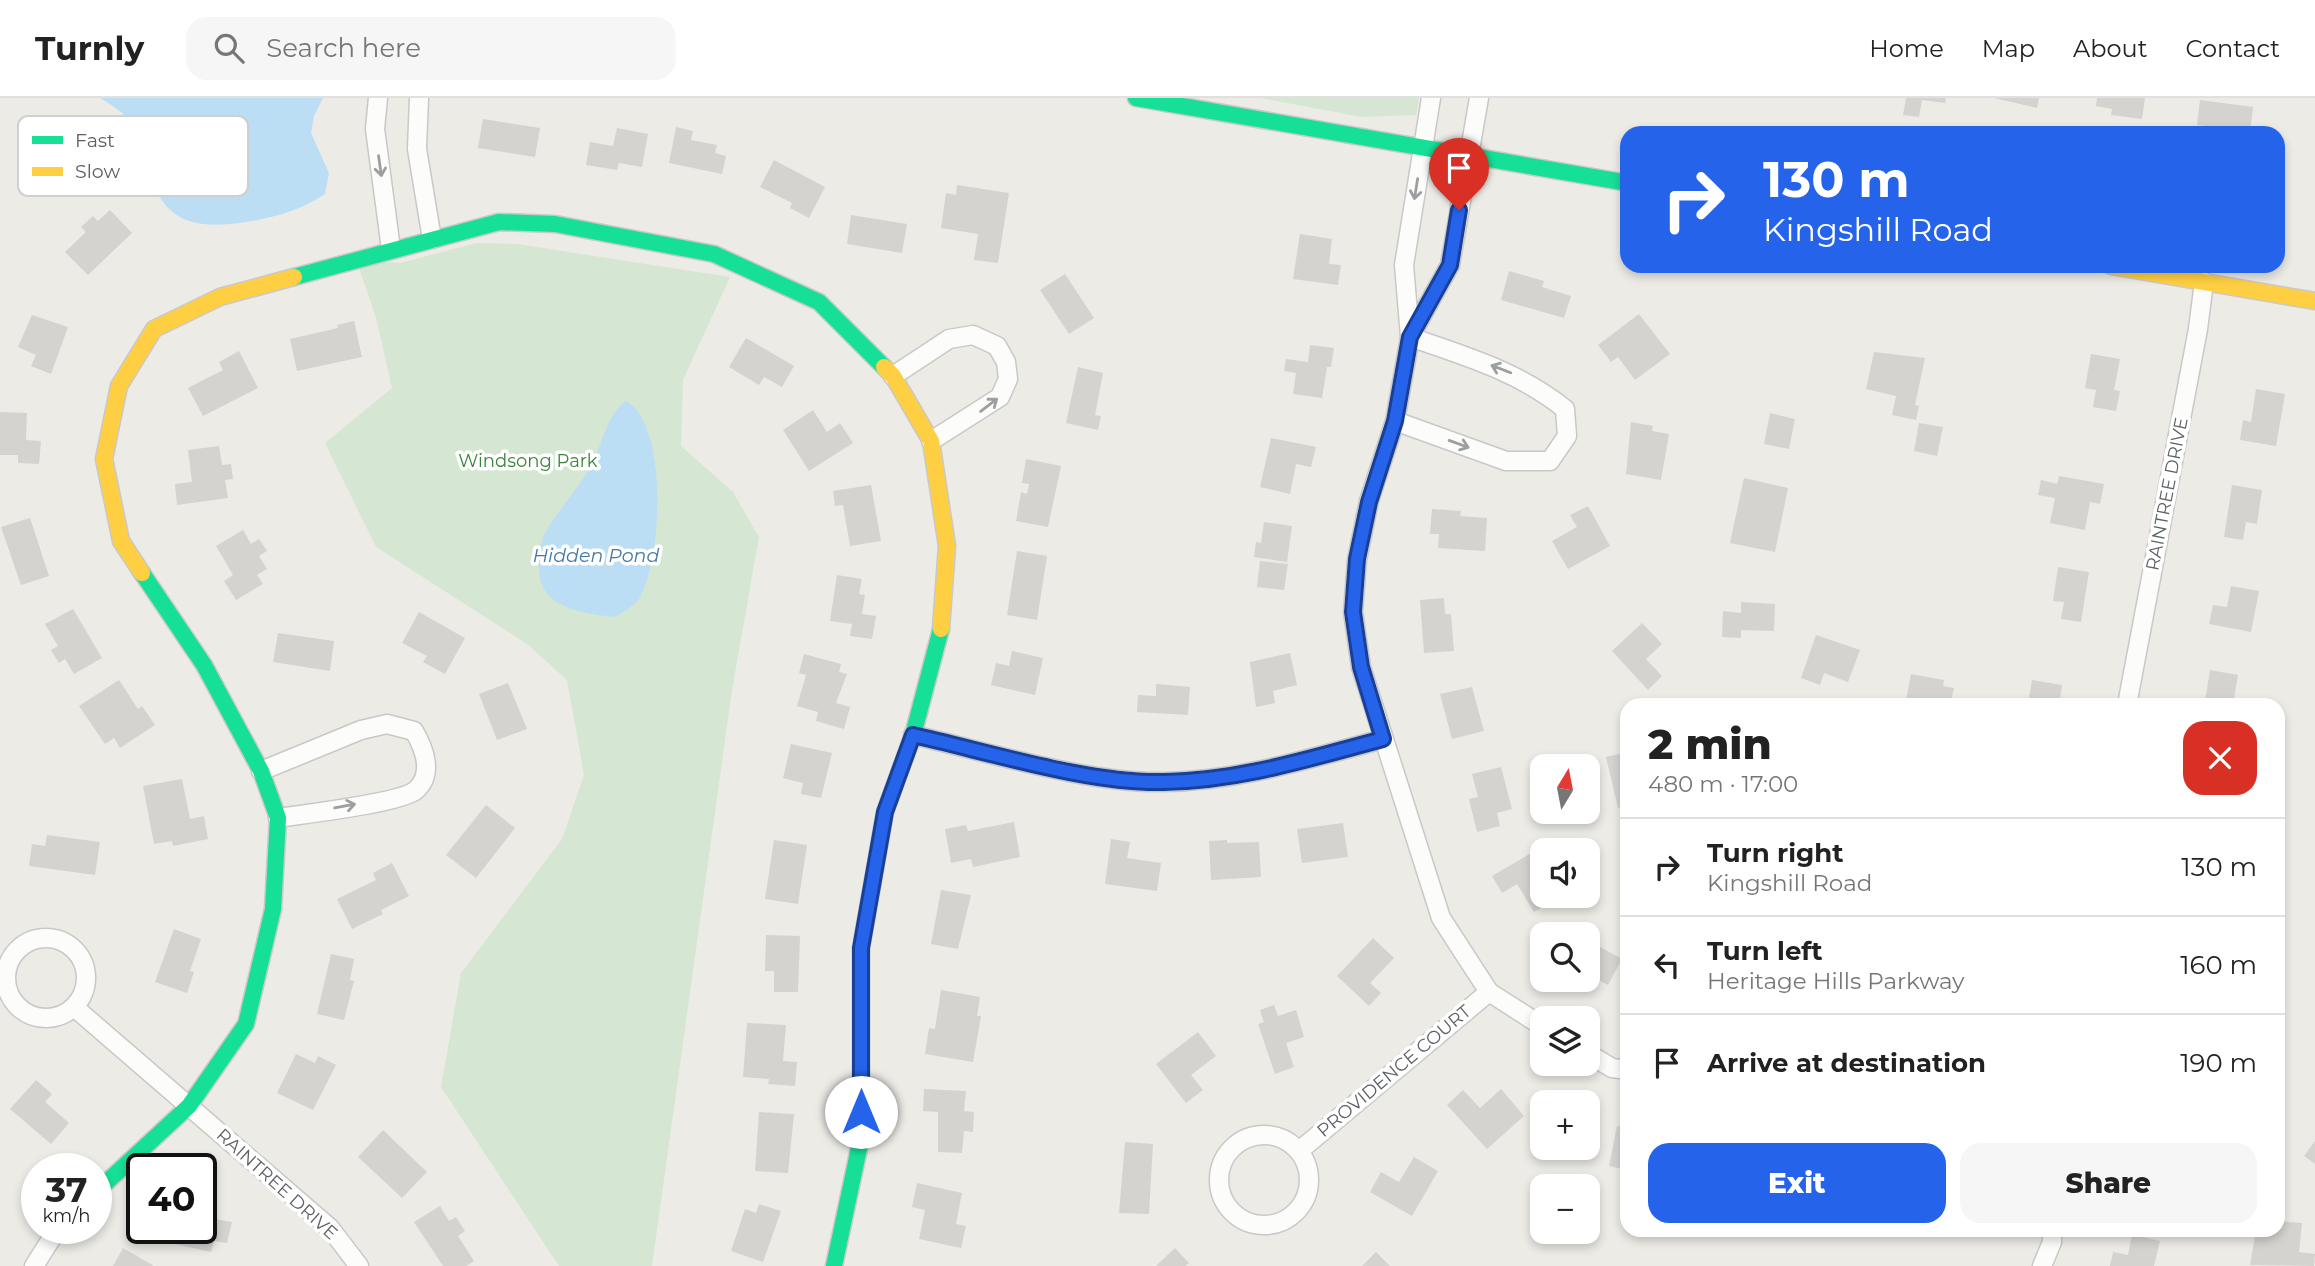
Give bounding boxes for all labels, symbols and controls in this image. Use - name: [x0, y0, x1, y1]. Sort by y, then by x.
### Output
- search box: [186, 17, 676, 80]
- text: Turnly: [35, 28, 144, 68]
- icon: search: [210, 29, 248, 67]
- text: Search here: [266, 32, 421, 64]
- text: Home: [1869, 34, 1944, 63]
- text: Map: [1982, 34, 2035, 63]
- text: About: [2073, 34, 2147, 63]
- text: Contact: [2185, 34, 2280, 63]
- legend: [18, 116, 248, 196]
- text: Fast: [75, 129, 115, 152]
- pin: [1429, 138, 1489, 210]
- icon: arrive: [1440, 149, 1478, 187]
- text: 130 m: [1763, 150, 1910, 209]
- one-way arrow: [373, 154, 386, 177]
- icon: right: [1648, 154, 1739, 245]
- text: Slow: [75, 160, 120, 183]
- one-way arrow: [1409, 178, 1422, 200]
- text: Kingshill Road: [1763, 210, 1993, 249]
- one-way arrow: [1491, 362, 1512, 375]
- one-way arrow: [980, 398, 999, 413]
- street label: RAINTREE DRIVE: [2141, 416, 2193, 572]
- one-way arrow: [1447, 439, 1469, 451]
- park label: Windsong Park: [458, 450, 598, 472]
- water label: Hidden Pond: [533, 544, 659, 567]
- text: 2 min: [1648, 718, 1772, 770]
- button: close: [2183, 721, 2257, 795]
- north arrow: [1530, 754, 1600, 824]
- map controls: [1530, 754, 1600, 1244]
- text: 480 m · 17:00: [1648, 770, 1798, 798]
- one-way arrow: [334, 799, 356, 812]
- text: Turn right: [1707, 837, 1843, 869]
- button: sound: [1530, 838, 1600, 908]
- icon: right: [1648, 848, 1686, 886]
- text: 130 m: [2181, 851, 2257, 883]
- text: Kingshill Road: [1707, 869, 1872, 897]
- button: search: [1530, 922, 1600, 992]
- text: Turn left: [1707, 935, 1823, 967]
- icon: left: [1648, 946, 1686, 984]
- text: 160 m: [2180, 949, 2257, 981]
- text: Heritage Hills Parkway: [1707, 967, 1965, 995]
- street label: PROVIDENCE COURT: [1313, 1000, 1476, 1142]
- button: layers: [1530, 1006, 1600, 1076]
- icon: arrive: [1648, 1044, 1686, 1082]
- text: Arrive at destination: [1707, 1047, 1986, 1079]
- text: 190 m: [2180, 1047, 2257, 1079]
- position arrow: [824, 1075, 898, 1149]
- button: +: [1530, 1090, 1600, 1160]
- street label: RAINTREE DRIVE: [212, 1124, 342, 1244]
- button: Exit: [1648, 1143, 1946, 1223]
- button: Share: [1960, 1143, 2257, 1223]
- speed limit sign: 40: [126, 1153, 217, 1244]
- text: 37: [45, 1168, 88, 1211]
- button: −: [1530, 1174, 1600, 1244]
- text: km/h: [42, 1205, 91, 1227]

